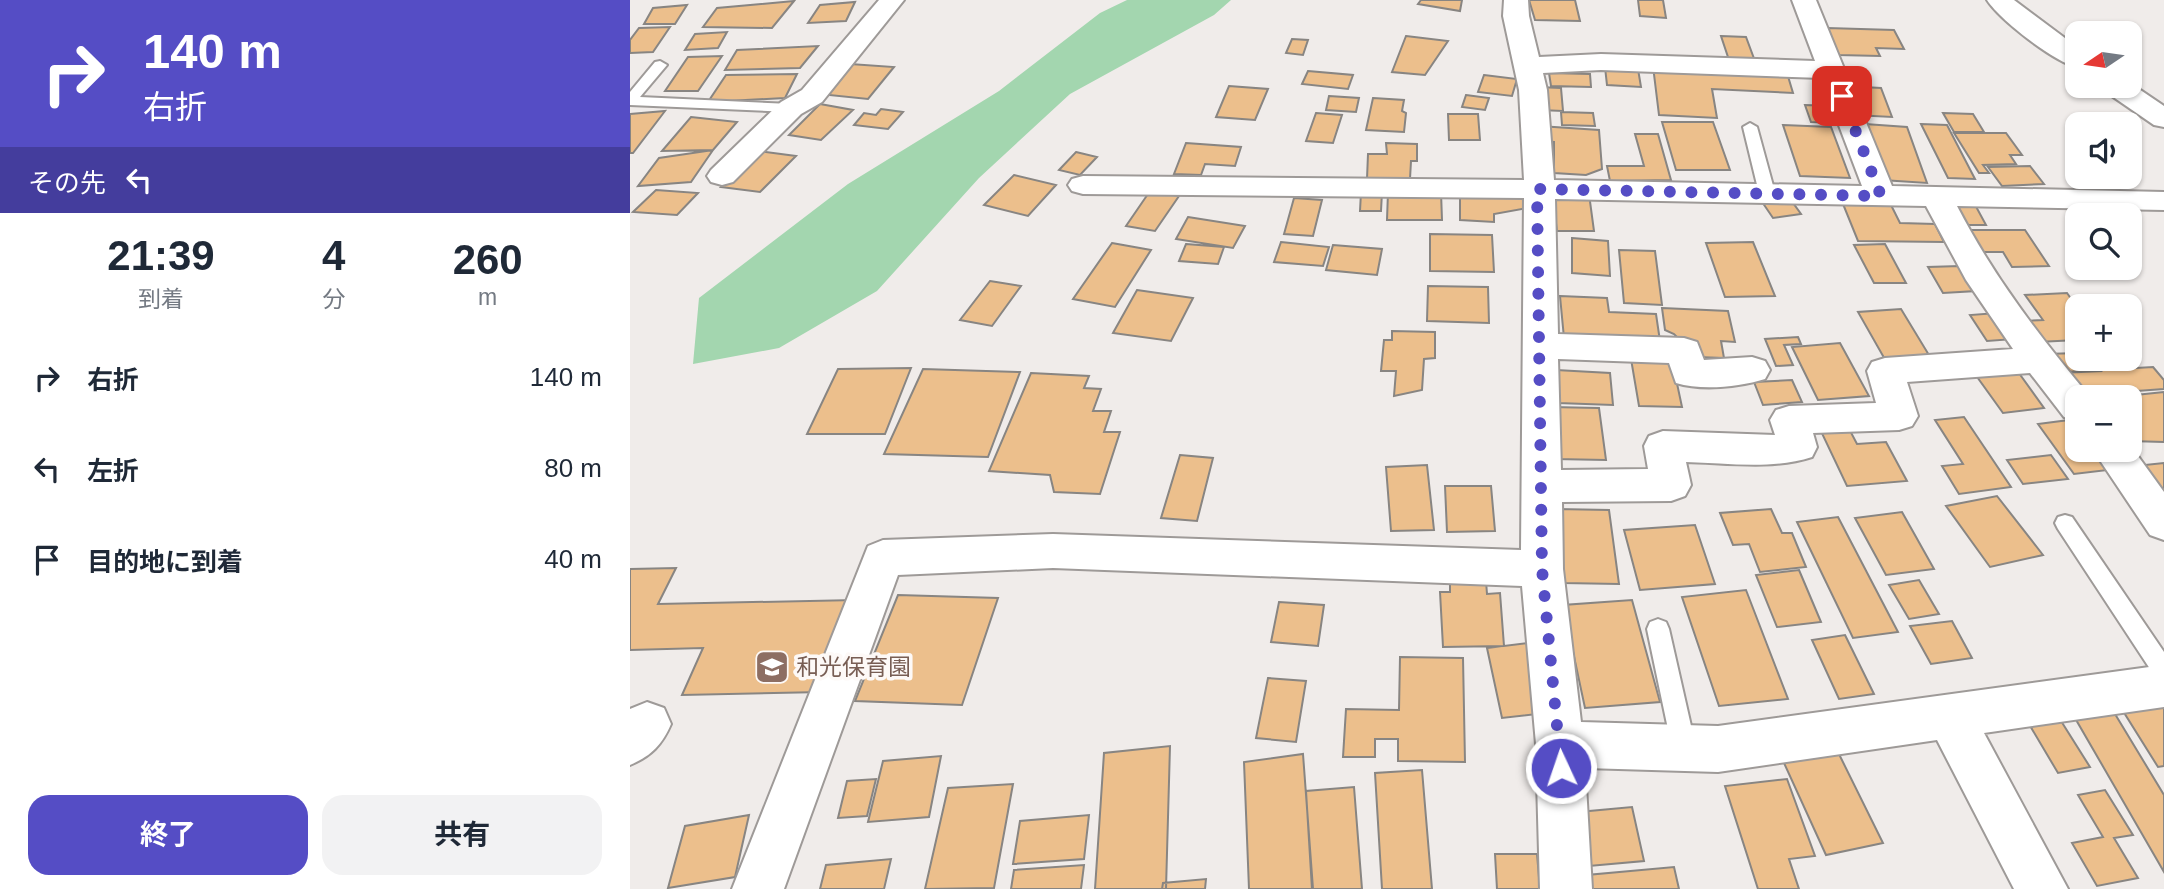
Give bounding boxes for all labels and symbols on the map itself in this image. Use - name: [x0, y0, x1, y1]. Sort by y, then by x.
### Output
- north arrow: [2065, 21, 2142, 98]
- pin: [1812, 66, 1872, 126]
- school or university icon: 和光保育園: [753, 648, 791, 686]
- place label: 和光保育園: [796, 654, 911, 680]
- position arrow: [1524, 731, 1598, 805]

